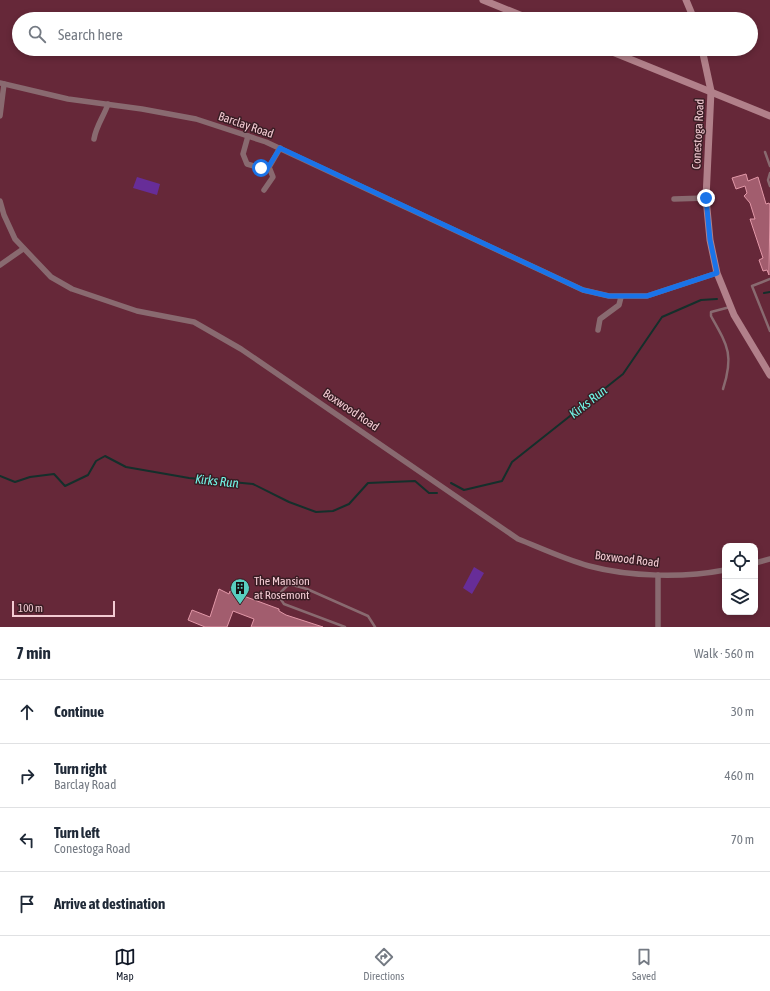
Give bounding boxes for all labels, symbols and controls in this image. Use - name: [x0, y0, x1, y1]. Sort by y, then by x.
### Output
- search box: [12, 12, 758, 56]
- icon: search: [26, 23, 48, 45]
- text: Search here: [58, 26, 123, 43]
- street label: Conestoga Road: [689, 98, 707, 170]
- street label: Barclay Road: [217, 109, 275, 141]
- route start: [252, 159, 270, 177]
- route end: [697, 189, 715, 207]
- water label: Kirks Run: [566, 382, 610, 421]
- street label: Boxwood Road: [320, 386, 382, 434]
- water label: Kirks Run: [194, 471, 240, 491]
- map controls: [722, 543, 758, 615]
- button: locate: [722, 543, 758, 579]
- street label: Boxwood Road: [594, 548, 660, 570]
- place label: The Mansion at Rosemont: [254, 574, 310, 602]
- building icon: The Mansion at Rosemont: [229, 577, 251, 605]
- button: layers: [722, 579, 758, 615]
- scale bar: [12, 599, 115, 618]
- text: 100 m: [18, 602, 43, 614]
- text: 7 min: [16, 643, 51, 663]
- text: Walk · 560 m: [694, 646, 754, 661]
- icon: ahead: [16, 701, 38, 723]
- text: Continue: [54, 703, 104, 720]
- text: 30 m: [731, 704, 754, 719]
- text: Turn right: [54, 760, 107, 777]
- icon: right: [16, 765, 38, 787]
- text: 460 m: [725, 768, 754, 783]
- text: Barclay Road: [54, 777, 116, 792]
- text: Turn left: [54, 824, 100, 841]
- icon: left: [16, 829, 38, 851]
- text: 70 m: [731, 832, 754, 847]
- text: Conestoga Road: [54, 841, 130, 856]
- icon: arrive: [16, 893, 38, 915]
- text: Arrive at destination: [54, 895, 165, 912]
- tab: Map: [114, 946, 136, 982]
- tab: Directions: [363, 946, 404, 982]
- tab: Saved: [632, 946, 656, 982]

